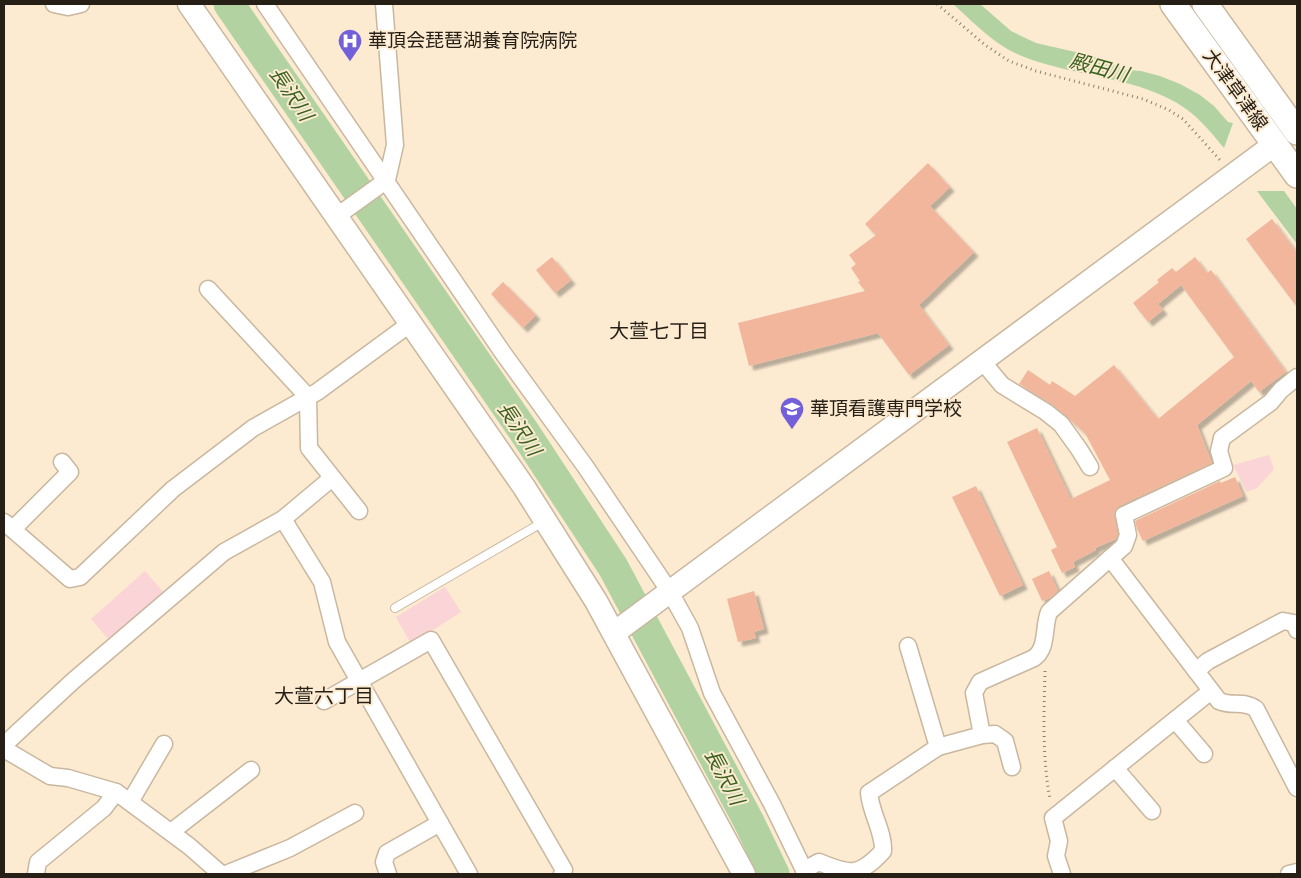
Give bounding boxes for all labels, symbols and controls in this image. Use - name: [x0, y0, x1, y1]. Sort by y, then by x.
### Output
- hospital icon: 華頂会琵琶湖養育院病院: [337, 28, 363, 62]
- place label: 華頂会琵琶湖養育院病院: [368, 30, 577, 52]
- street label: 大津草津線: [1198, 45, 1272, 135]
- water label: 殿田川: [1067, 49, 1133, 87]
- water label: 長沢川: [265, 63, 318, 127]
- district label: 大萱七丁目: [609, 320, 709, 343]
- school or university icon: 華頂看護専門学校: [779, 396, 805, 430]
- water label: 長沢川: [493, 398, 546, 462]
- place label: 華頂看護専門学校: [810, 398, 962, 420]
- district label: 大萱六丁目: [274, 685, 374, 708]
- water label: 長沢川: [700, 745, 749, 811]

